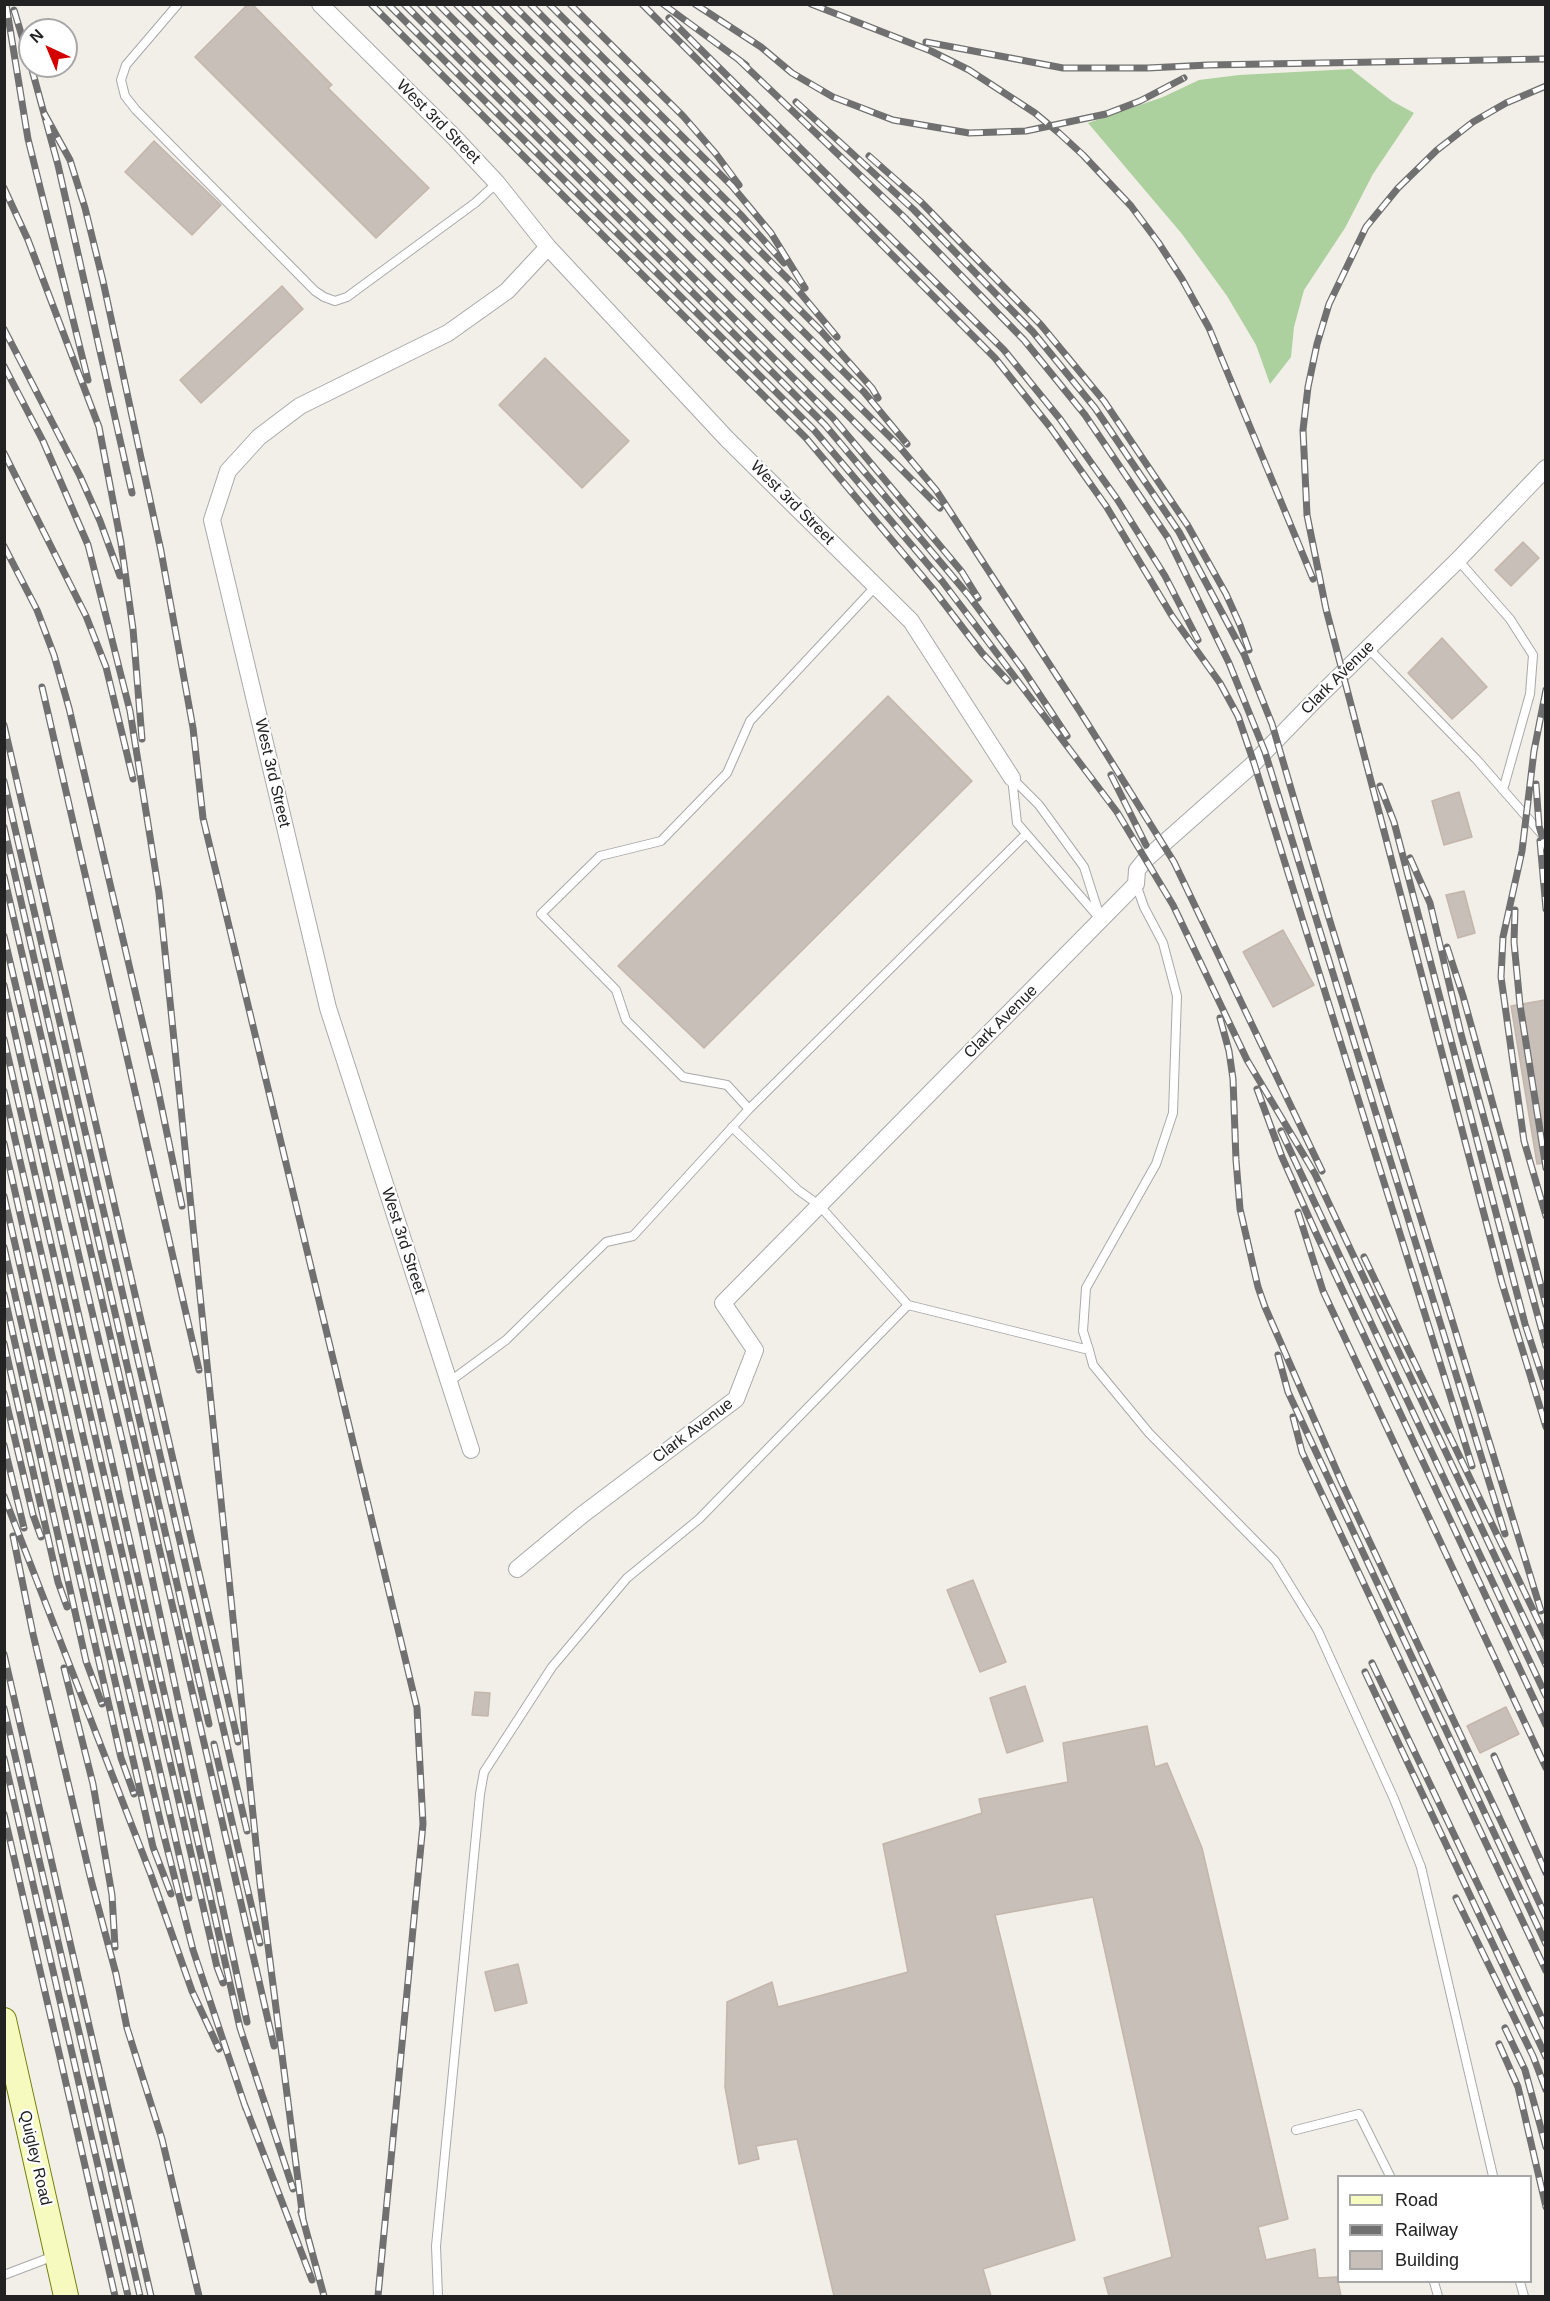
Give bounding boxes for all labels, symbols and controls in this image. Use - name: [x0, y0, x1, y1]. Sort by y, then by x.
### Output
- north arrow: [18, 18, 78, 78]
- text: N: [26, 26, 47, 46]
- street label: West 3rd Street: [392, 76, 484, 168]
- street label: West 3rd Street: [746, 457, 838, 549]
- street label: Clark Avenue: [1297, 637, 1379, 719]
- street label: West 3rd Street: [250, 717, 294, 829]
- street label: Clark Avenue: [960, 981, 1042, 1063]
- street label: West 3rd Street: [377, 1185, 429, 1297]
- street label: Clark Avenue: [649, 1395, 737, 1467]
- street label: Quigley Road: [15, 2109, 55, 2207]
- legend: [1337, 2175, 1532, 2283]
- text: Road: [1395, 2190, 1438, 2210]
- text: Railway: [1395, 2220, 1458, 2240]
- text: Building: [1395, 2250, 1459, 2270]

